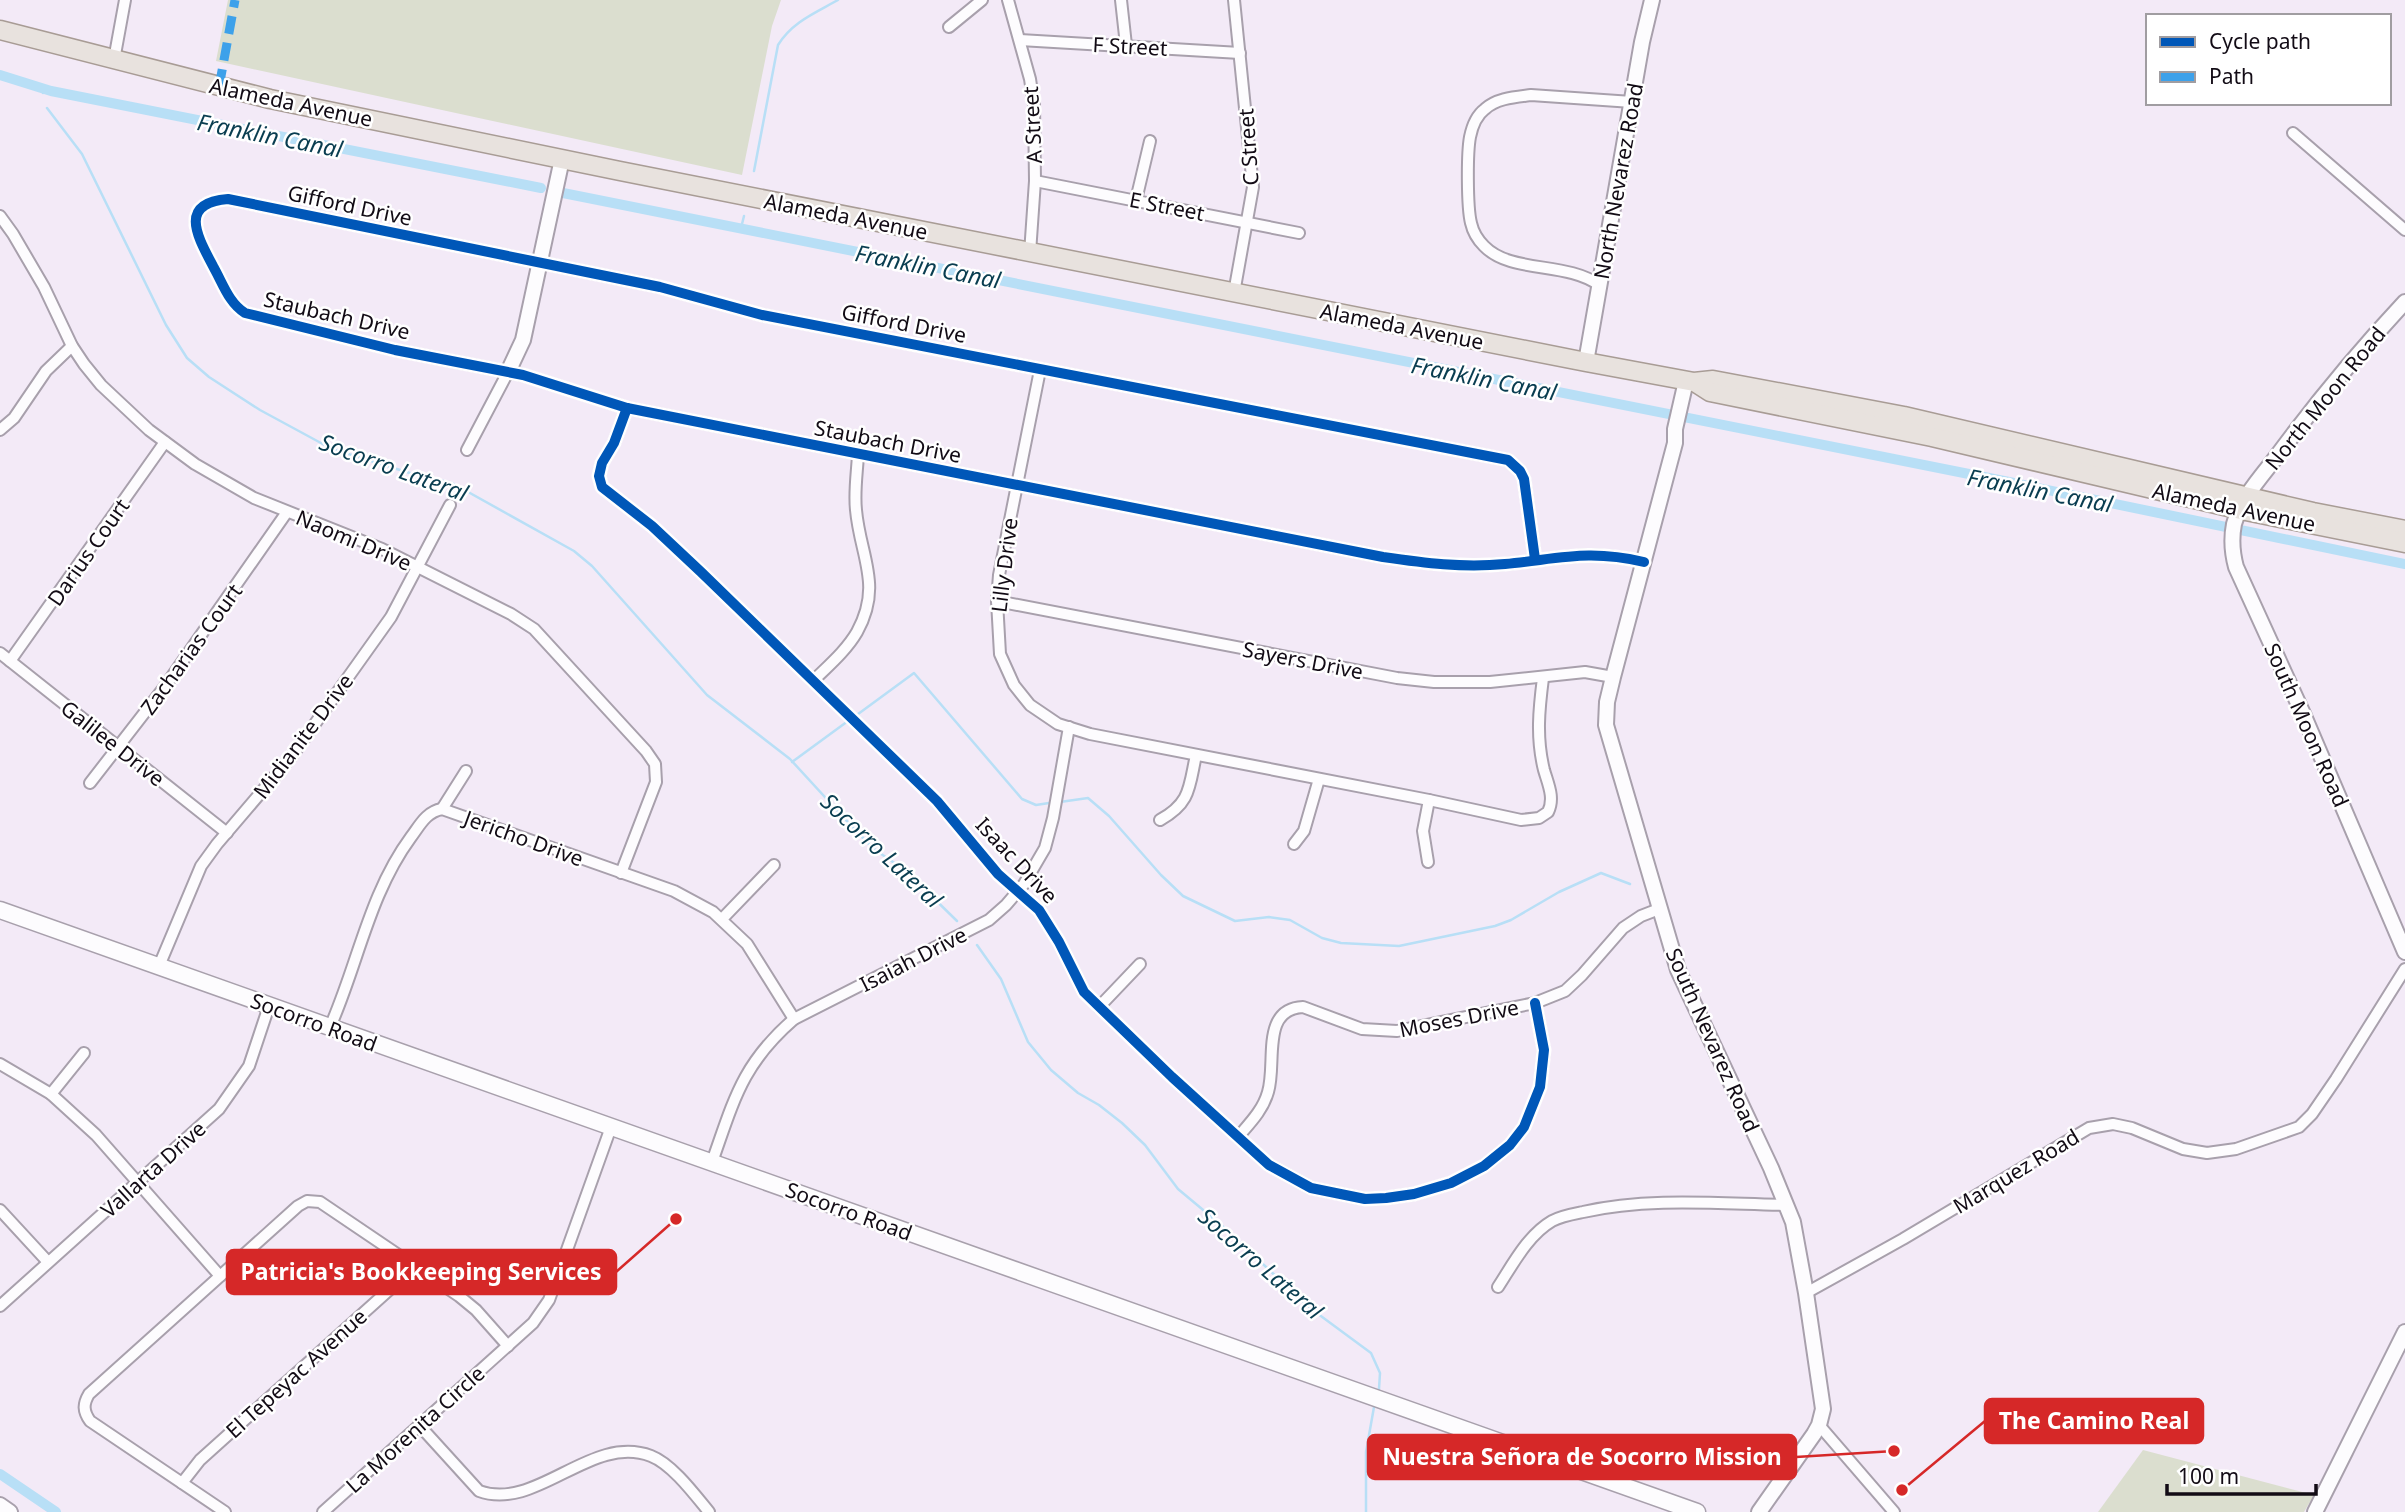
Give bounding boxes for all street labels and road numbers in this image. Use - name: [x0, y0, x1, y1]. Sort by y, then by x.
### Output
- street label: F Street: [1092, 30, 1169, 62]
- street label: Alameda Avenue: [207, 71, 375, 133]
- street label: North Nevarez Road: [1587, 81, 1649, 281]
- street label: A Street: [1016, 85, 1048, 164]
- street label: C Street: [1231, 107, 1265, 187]
- street label: Gifford Drive: [285, 178, 415, 232]
- street label: E Street: [1127, 185, 1207, 227]
- street label: Alameda Avenue: [762, 186, 930, 246]
- street label: Staubach Drive: [261, 285, 413, 345]
- street label: Alameda Avenue: [1318, 296, 1486, 356]
- street label: Gifford Drive: [839, 297, 969, 349]
- street label: North Moon Road: [2259, 321, 2391, 475]
- street label: Staubach Drive: [812, 413, 964, 469]
- street label: Alameda Avenue: [2150, 476, 2318, 538]
- street label: Darius Court: [41, 492, 136, 611]
- street label: Naomi Drive: [292, 503, 416, 577]
- street label: Lilly Drive: [984, 516, 1024, 614]
- street label: Zacharias Court: [134, 578, 248, 720]
- street label: Sayers Drive: [1240, 635, 1366, 685]
- street label: South Moon Road: [2258, 639, 2356, 811]
- street label: Midianite Drive: [247, 668, 359, 804]
- street label: Galilee Drive: [55, 694, 171, 792]
- street label: Jericho Drive: [459, 803, 587, 873]
- street label: Isaac Drive: [970, 811, 1064, 909]
- street label: Isaiah Drive: [855, 920, 971, 998]
- street label: South Nevarez Road: [1660, 944, 1766, 1136]
- street label: Socorro Road: [247, 986, 381, 1058]
- street label: Moses Drive: [1397, 993, 1521, 1043]
- street label: Vallarta Drive: [95, 1114, 211, 1224]
- street label: Marquez Road: [1948, 1122, 2084, 1220]
- street label: Socorro Road: [782, 1175, 916, 1247]
- street label: El Tepeyac Avenue: [219, 1302, 373, 1444]
- street label: La Morenita Circle: [340, 1359, 490, 1499]

